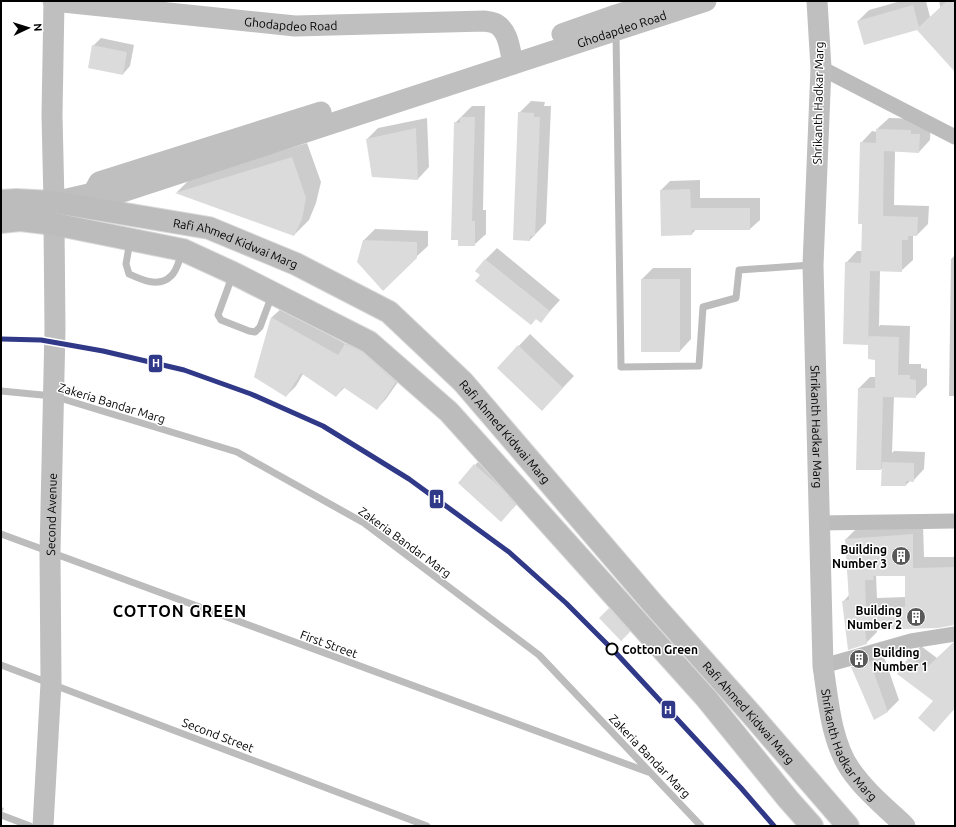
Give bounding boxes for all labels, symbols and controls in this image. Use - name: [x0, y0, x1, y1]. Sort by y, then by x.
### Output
- north arrow: [8, 8, 48, 48]
- street label: Ghodapdeo Road: [575, 8, 668, 49]
- street label: Ghodapdeo Road: [244, 14, 337, 33]
- text: N: [32, 23, 44, 32]
- street label: Shrikanth Hadkar Marg: [810, 41, 826, 165]
- street label: Rafi Ahmed Kidwai Marg: [172, 216, 300, 271]
- line badge: H: [148, 354, 163, 373]
- text: H: [152, 357, 160, 369]
- street label: Shrikanth Hadkar Marg: [809, 365, 825, 488]
- street label: Rafi Ahmed Kidwai Marg: [457, 377, 553, 486]
- street label: Zakeria Bandar Marg: [57, 381, 167, 425]
- street label: Second Avenue: [43, 473, 58, 556]
- line badge: H: [429, 489, 444, 509]
- text: H: [433, 493, 441, 505]
- street label: Zakeria Bandar Marg: [356, 504, 454, 580]
- place label: Building Number 3: [832, 543, 887, 570]
- building icon: Building Number 3: [890, 545, 912, 567]
- district label: COTTON GREEN: [113, 602, 247, 620]
- place label: Building Number 2: [847, 604, 902, 631]
- building icon: Building Number 2: [905, 606, 927, 628]
- street label: First Street: [299, 628, 360, 660]
- marker: Cotton Green: [605, 642, 619, 656]
- place label: Cotton Green: [622, 643, 698, 656]
- place label: Building Number 1: [873, 646, 928, 673]
- building icon: Building Number 1: [848, 648, 870, 670]
- street label: Rafi Ahmed Kidwai Marg: [701, 658, 798, 766]
- street label: Shrikanth Hadkar Marg: [820, 688, 880, 803]
- line badge: H: [661, 700, 676, 719]
- text: H: [664, 704, 672, 716]
- street label: Zakeria Bandar Marg: [607, 712, 693, 800]
- street label: Second Street: [180, 715, 256, 755]

